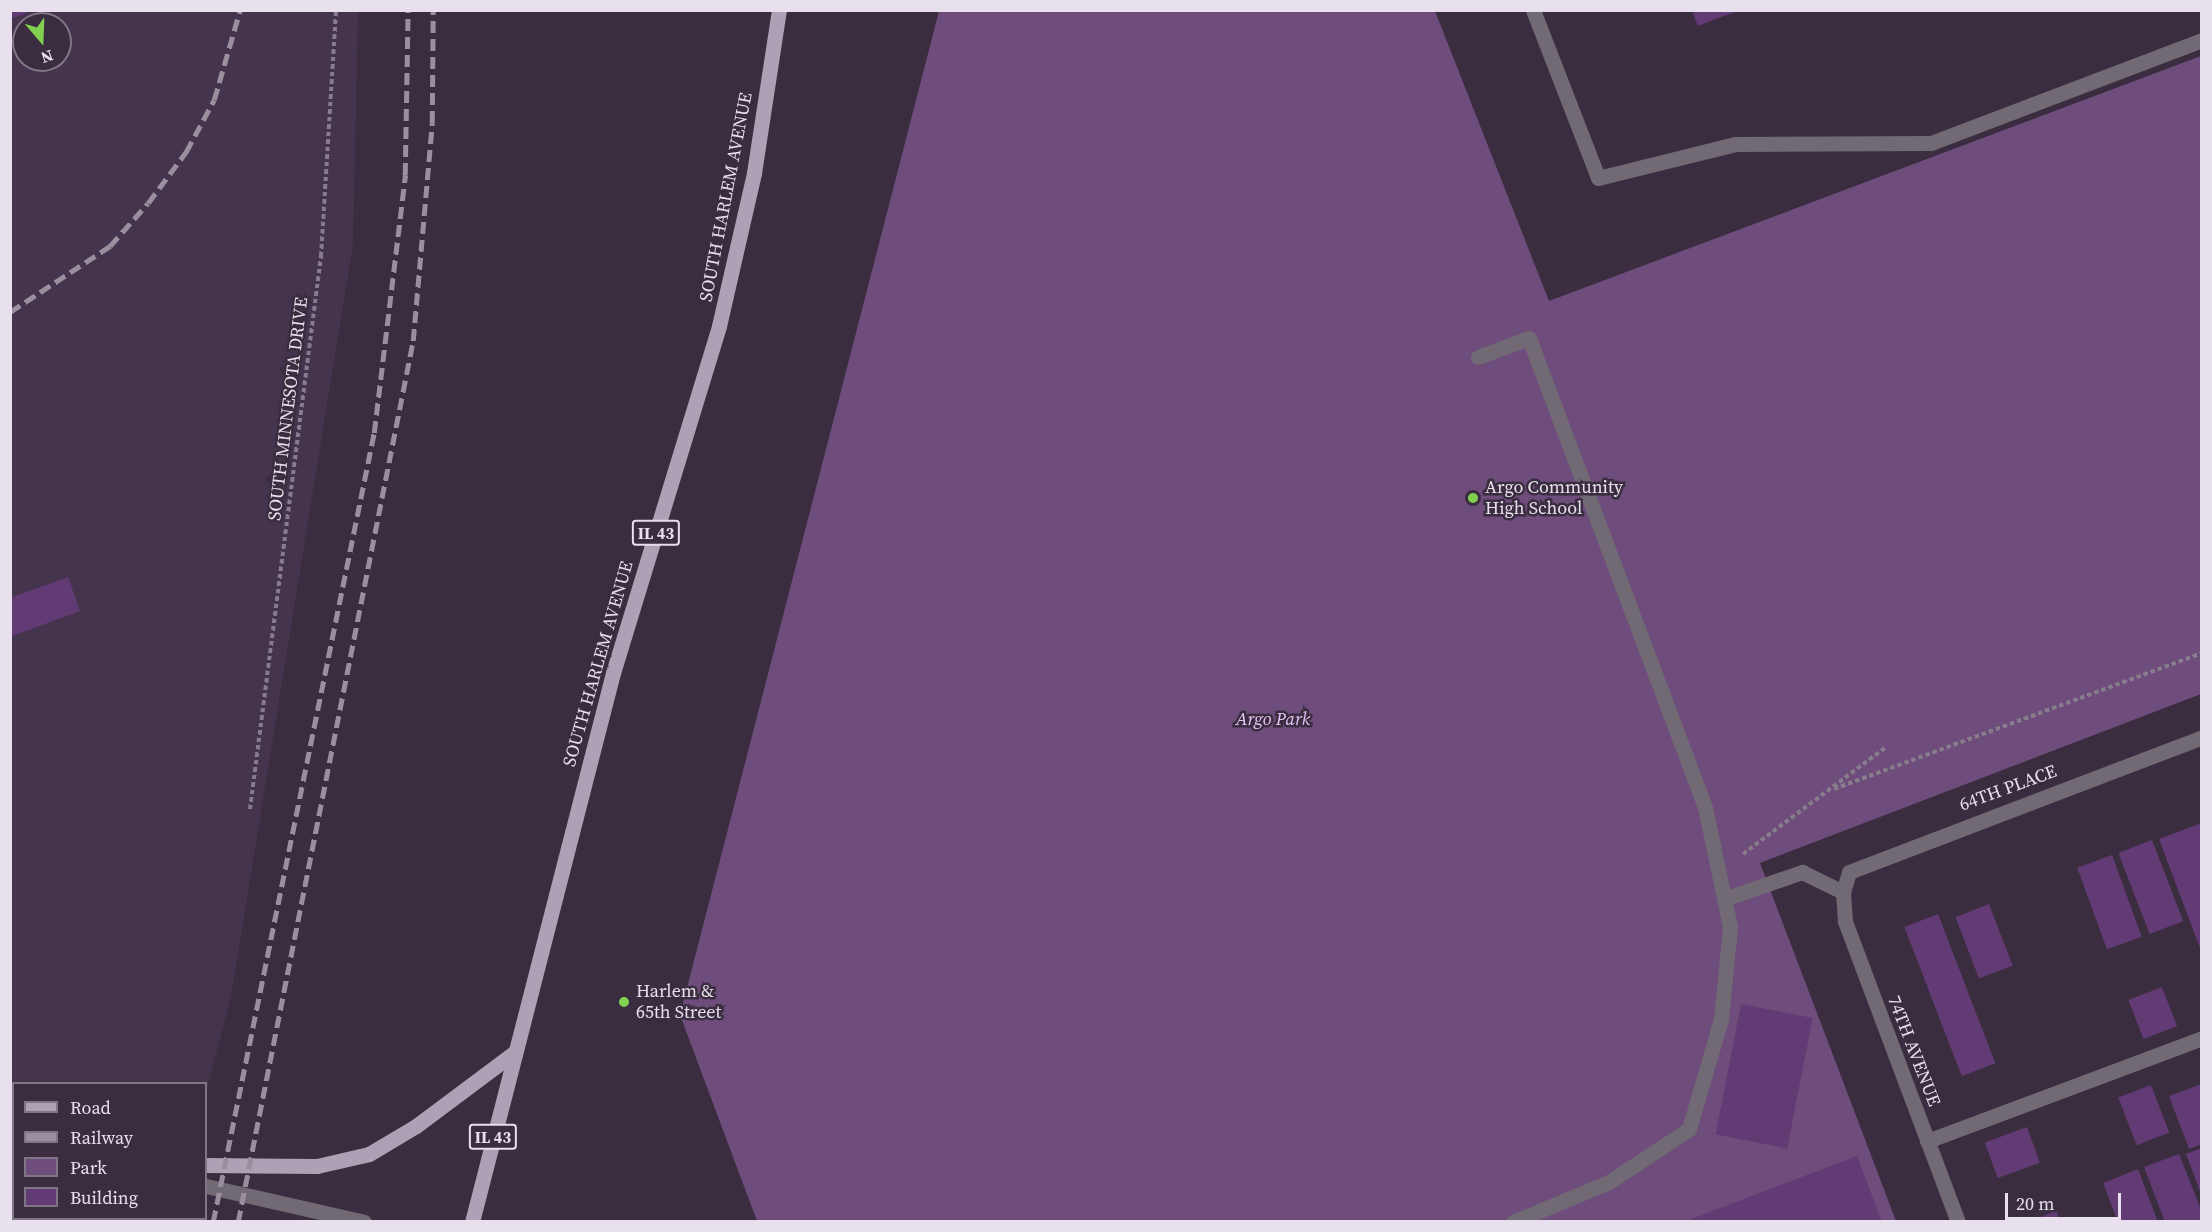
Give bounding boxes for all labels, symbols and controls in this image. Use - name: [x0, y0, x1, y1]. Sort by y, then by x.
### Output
- north arrow: [12, 12, 72, 72]
- text: N: [38, 45, 56, 69]
- street label: SOUTH HARLEM AVENUE: [695, 91, 757, 303]
- street label: SOUTH MINNESOTA DRIVE: [264, 296, 312, 522]
- place label: Argo Community High School: [1485, 477, 1623, 520]
- marker: Argo Community High School: [1466, 491, 1480, 505]
- road number: IL 43: [630, 520, 682, 546]
- street label: SOUTH HARLEM AVENUE: [558, 559, 638, 769]
- park label: Argo Park: [1236, 708, 1310, 730]
- street label: 64TH PLACE: [1956, 760, 2060, 816]
- place label: Harlem & 65th Street: [636, 981, 721, 1024]
- street label: 74TH AVENUE: [1883, 993, 1945, 1109]
- marker: Harlem & 65th Street: [617, 995, 631, 1009]
- legend: [12, 1082, 207, 1220]
- text: Road: [70, 1095, 111, 1120]
- road number: IL 43: [468, 1124, 518, 1150]
- text: Railway: [70, 1125, 133, 1150]
- text: Park: [70, 1155, 107, 1180]
- scale bar: [2008, 1181, 2124, 1219]
- text: Building: [70, 1185, 138, 1210]
- text: 20 m: [2016, 1191, 2054, 1216]

